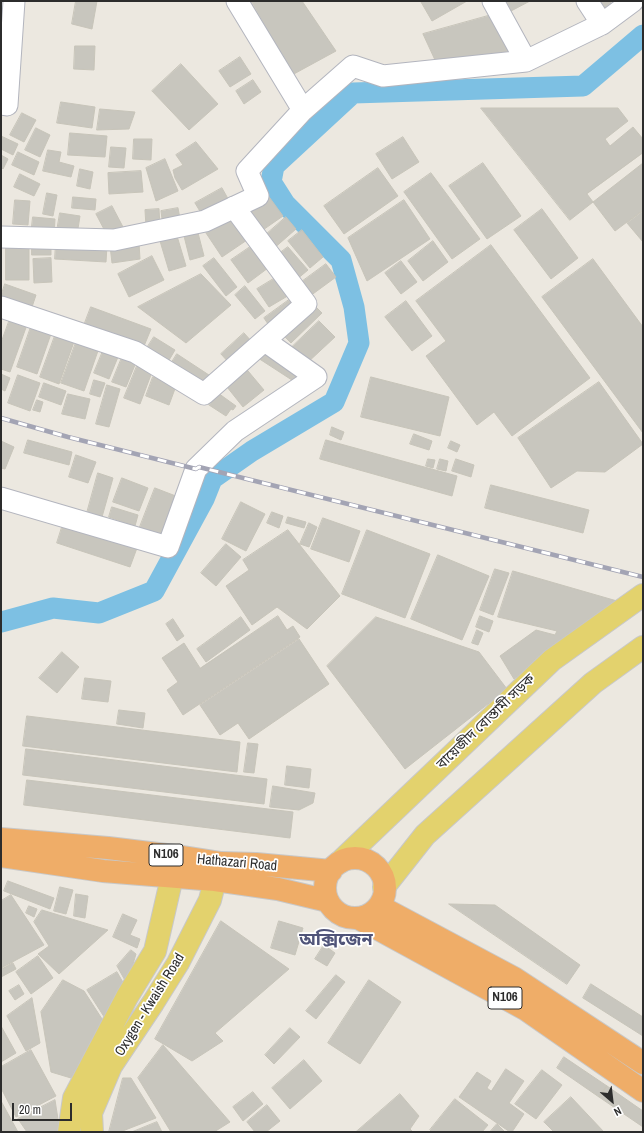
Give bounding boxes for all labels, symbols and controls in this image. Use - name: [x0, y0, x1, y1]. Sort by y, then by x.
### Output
- street label: বায়েজীদ বোস্তামী সড়ক: [433, 671, 539, 773]
- road number: N106: [149, 844, 183, 866]
- street label: Hathazari Road: [196, 851, 278, 875]
- district label: অক্সিজেন: [299, 929, 373, 951]
- street label: Oxygen - Kwaish Road: [112, 950, 188, 1060]
- road number: N106: [488, 987, 522, 1009]
- north arrow: [592, 1081, 632, 1121]
- scale bar: [14, 1095, 74, 1121]
- text: 20 m: [19, 1102, 41, 1118]
- text: N: [611, 1104, 624, 1119]

